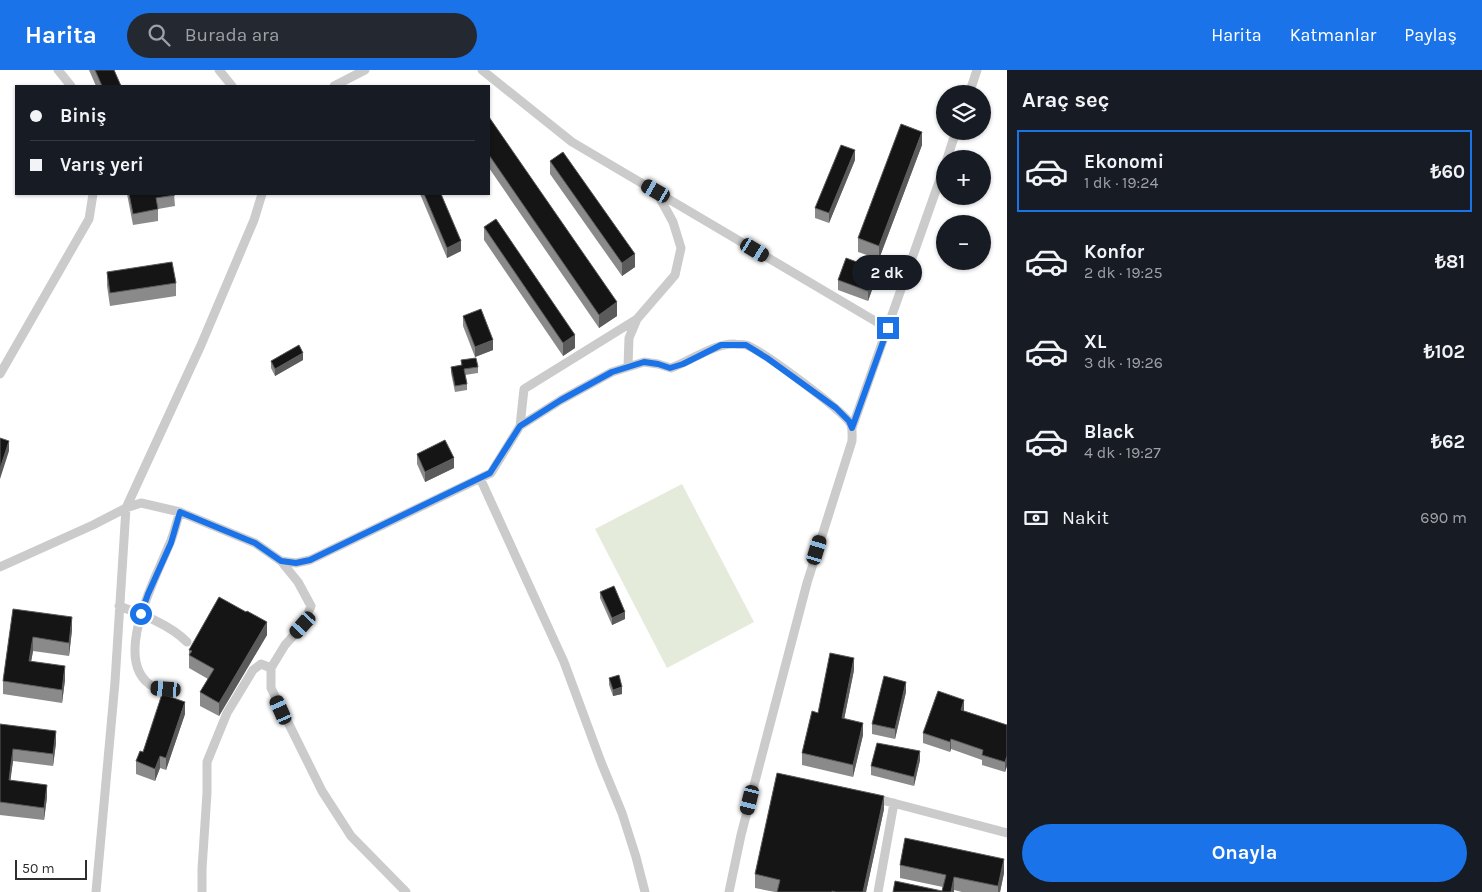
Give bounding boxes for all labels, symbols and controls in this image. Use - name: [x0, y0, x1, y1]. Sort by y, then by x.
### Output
- search box: [127, 13, 477, 58]
- text: Harita: [25, 21, 97, 49]
- icon: search: [145, 21, 173, 49]
- text: Burada ara: [185, 24, 279, 46]
- text: Harita: [1211, 24, 1262, 46]
- text: Katmanlar: [1290, 24, 1376, 46]
- text: Paylaş: [1404, 24, 1457, 46]
- map controls: [936, 85, 991, 270]
- button: layers: [936, 85, 991, 140]
- text: Araç seç: [1022, 87, 1109, 113]
- text: Biniş: [60, 105, 107, 127]
- icon: car: [1024, 149, 1069, 194]
- button: +: [936, 150, 991, 205]
- text: Ekonomi: [1084, 151, 1164, 173]
- text: Varış yeri: [60, 154, 144, 176]
- text: ₺60: [1431, 161, 1465, 183]
- text: 1 dk · 19:24: [1084, 173, 1159, 192]
- car: [639, 177, 672, 205]
- button: −: [936, 215, 991, 270]
- car: [738, 236, 771, 264]
- icon: car: [1024, 239, 1069, 284]
- text: Konfor: [1084, 241, 1144, 263]
- text: ₺81: [1435, 251, 1465, 273]
- callout: 2 dk: [853, 256, 923, 290]
- text: 2 dk: [870, 263, 904, 282]
- text: 2 dk · 19:25: [1084, 263, 1163, 282]
- route end: [877, 317, 899, 339]
- icon: car: [1024, 329, 1069, 374]
- text: XL: [1084, 331, 1106, 353]
- text: ₺102: [1424, 341, 1465, 363]
- text: 3 dk · 19:26: [1084, 353, 1163, 372]
- icon: car: [1024, 419, 1069, 464]
- text: Black: [1084, 421, 1135, 443]
- text: ₺62: [1431, 431, 1465, 453]
- text: 4 dk · 19:27: [1084, 443, 1161, 462]
- icon: cash: [1022, 504, 1050, 532]
- text: Nakit: [1062, 507, 1109, 529]
- text: 690 m: [1420, 508, 1467, 527]
- car: [805, 533, 828, 567]
- route start: [130, 603, 152, 625]
- car: [287, 609, 318, 641]
- car: [150, 680, 181, 698]
- car: [268, 693, 293, 727]
- car: [739, 784, 760, 816]
- button: Onayla: [1022, 824, 1467, 882]
- scale bar: [15, 857, 88, 880]
- text: 50 m: [22, 860, 55, 877]

